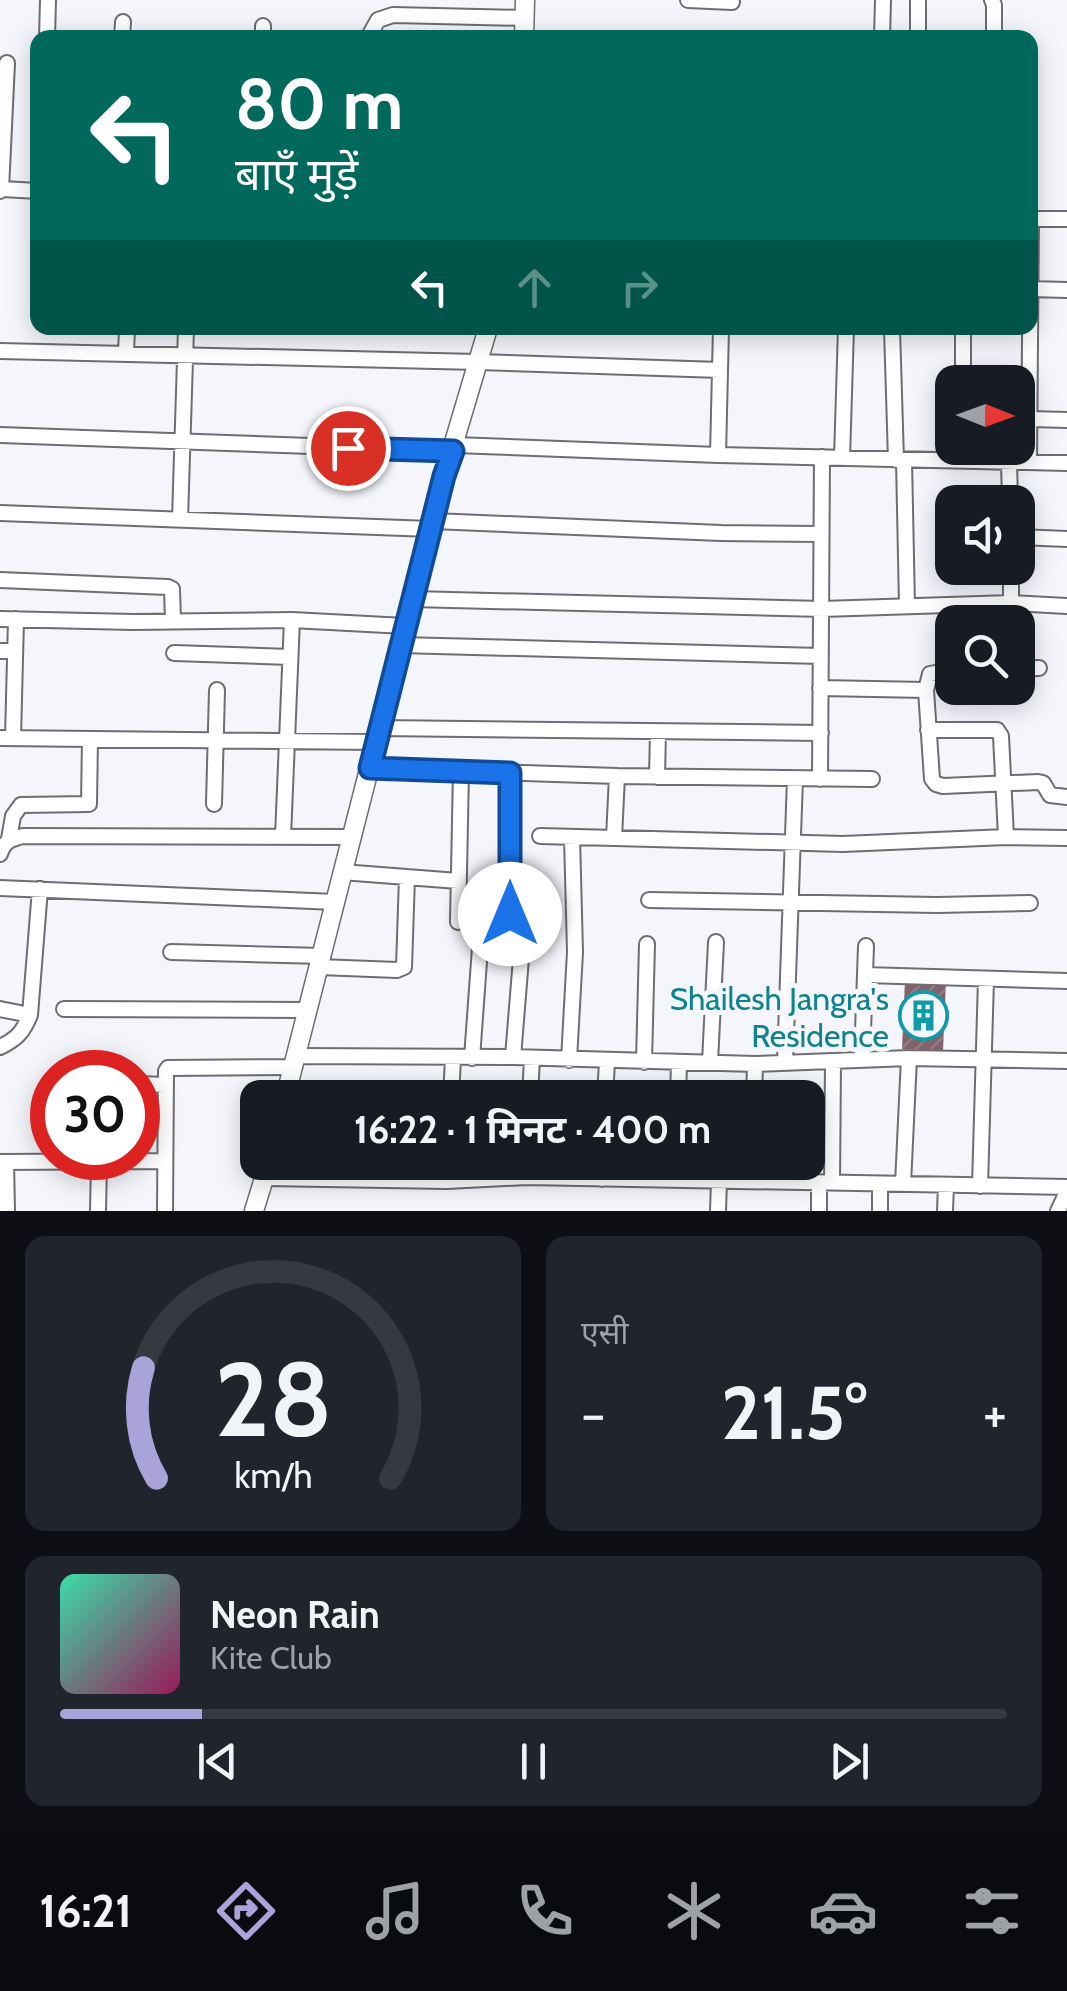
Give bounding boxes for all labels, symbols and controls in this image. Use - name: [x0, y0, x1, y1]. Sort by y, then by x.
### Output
- text: 80 m: [235, 61, 403, 147]
- icon: left: [70, 70, 200, 200]
- text: बाएँ मुड़ें: [235, 147, 358, 201]
- icon: left: [402, 260, 457, 315]
- icon: ahead: [507, 260, 562, 315]
- icon: right: [612, 260, 667, 315]
- north arrow: [935, 365, 1035, 465]
- map controls: [935, 365, 1035, 705]
- pin: [306, 406, 391, 491]
- icon: arrive: [321, 421, 376, 476]
- button: sound: [935, 485, 1035, 585]
- button: search: [935, 605, 1035, 705]
- position arrow: [458, 862, 562, 966]
- place label: Shailesh Jangra's Residence: [670, 979, 889, 1055]
- building icon: Shailesh Jangra's Residence: [898, 990, 950, 1042]
- speed limit sign: 30: [30, 1050, 160, 1180]
- text: 16:22 · 1 मिनट · 400 m: [354, 1106, 711, 1153]
- text: एसी: [581, 1313, 629, 1352]
- text: 28: [214, 1336, 332, 1462]
- text: 21.5°: [721, 1367, 867, 1458]
- text: −: [581, 1380, 605, 1447]
- text: +: [983, 1380, 1007, 1447]
- text: km/h: [234, 1454, 312, 1497]
- text: Neon Rain: [210, 1591, 380, 1638]
- text: Kite Club: [210, 1638, 332, 1677]
- icon: previous: [190, 1734, 245, 1789]
- icon: pause: [506, 1734, 561, 1789]
- icon: next: [822, 1734, 877, 1789]
- icon: directions: [211, 1876, 281, 1946]
- icon: music: [360, 1876, 430, 1946]
- icon: phone: [510, 1876, 580, 1946]
- icon: climate: [659, 1876, 729, 1946]
- icon: car: [808, 1876, 878, 1946]
- icon: filters: [957, 1876, 1027, 1946]
- text: 16:21: [40, 1884, 132, 1938]

